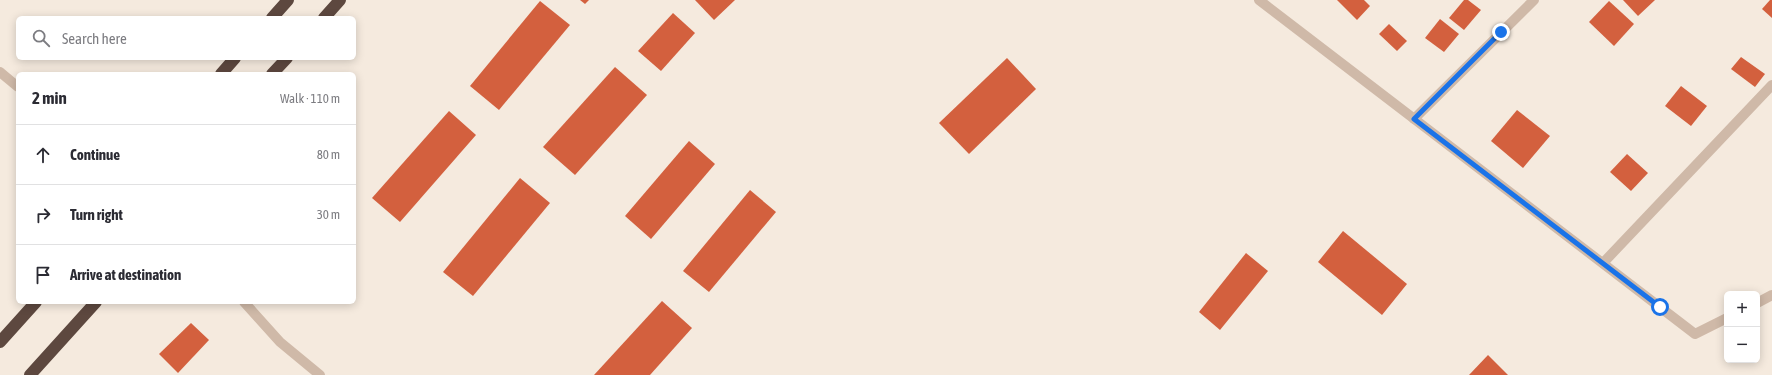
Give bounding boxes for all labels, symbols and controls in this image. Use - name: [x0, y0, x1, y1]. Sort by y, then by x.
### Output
- search box: [16, 16, 356, 60]
- route end: [1492, 23, 1510, 41]
- icon: search: [30, 27, 52, 49]
- text: Search here: [62, 30, 127, 47]
- text: 2 min: [32, 88, 67, 108]
- text: Walk · 110 m: [280, 91, 340, 106]
- icon: ahead: [32, 144, 54, 166]
- text: Continue: [70, 146, 120, 163]
- text: 80 m: [317, 147, 340, 162]
- icon: right: [32, 204, 54, 226]
- text: Turn right: [70, 206, 123, 223]
- text: 30 m: [317, 207, 340, 222]
- icon: arrive: [32, 264, 54, 286]
- text: Arrive at destination: [70, 266, 181, 283]
- map controls: [1724, 291, 1760, 363]
- button: +: [1724, 291, 1760, 327]
- route start: [1651, 298, 1669, 316]
- button: −: [1724, 327, 1760, 363]

